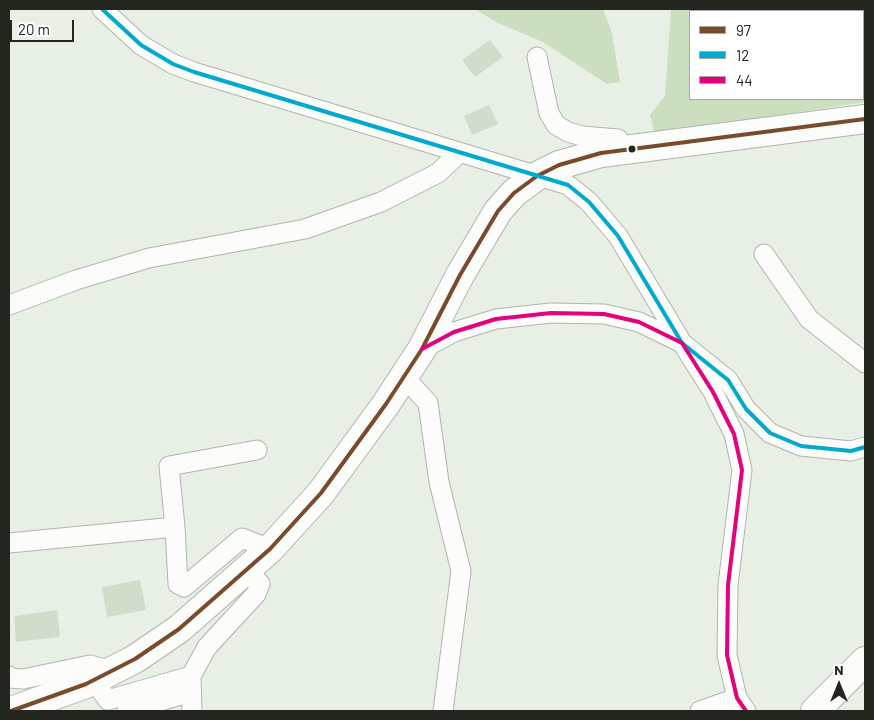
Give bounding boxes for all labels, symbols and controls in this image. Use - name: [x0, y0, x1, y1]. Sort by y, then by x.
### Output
- scale bar: [12, 10, 76, 42]
- legend: [689, 10, 864, 100]
- text: 20 m: [18, 20, 50, 38]
- text: 97: [736, 21, 751, 39]
- text: 12: [736, 46, 749, 64]
- text: 44: [736, 71, 753, 89]
- unlabelled marker: [627, 144, 637, 154]
- north arrow: [814, 660, 864, 710]
- text: N: [834, 661, 844, 678]

